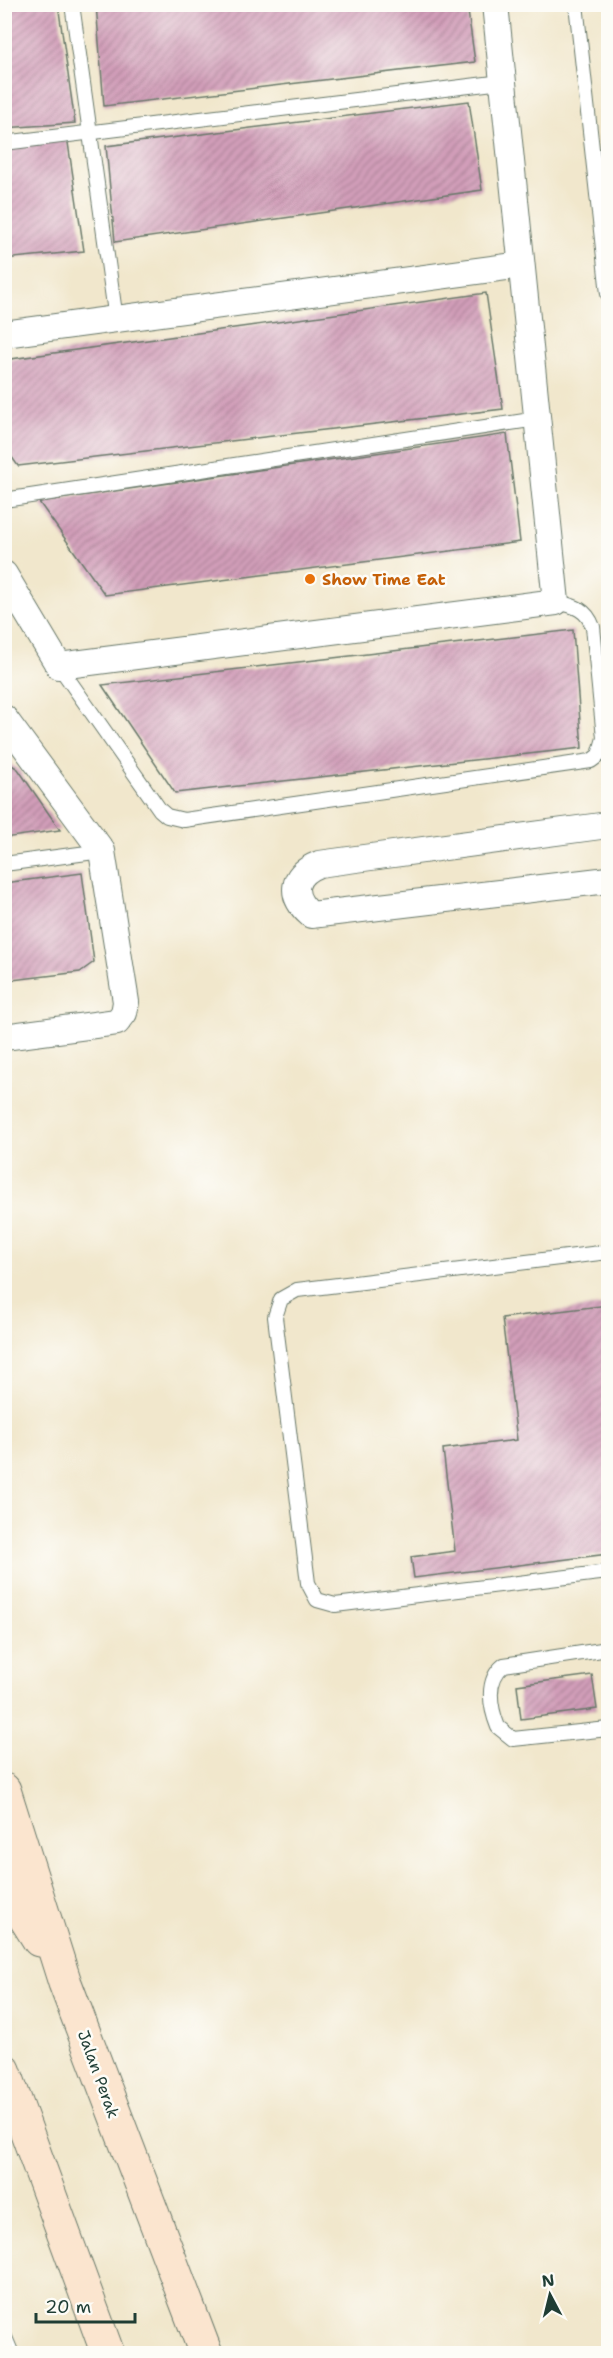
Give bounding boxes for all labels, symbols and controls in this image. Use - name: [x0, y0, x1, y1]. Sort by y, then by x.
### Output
- place label: Show Time Eat: [322, 569, 446, 590]
- marker: Show Time Eat: [303, 572, 317, 586]
- street label: Jalan Perak: [73, 2027, 124, 2121]
- north arrow: [520, 2265, 580, 2325]
- text: N: [541, 2269, 556, 2292]
- scale bar: [36, 2286, 135, 2324]
- text: 20 m: [45, 2295, 91, 2319]

